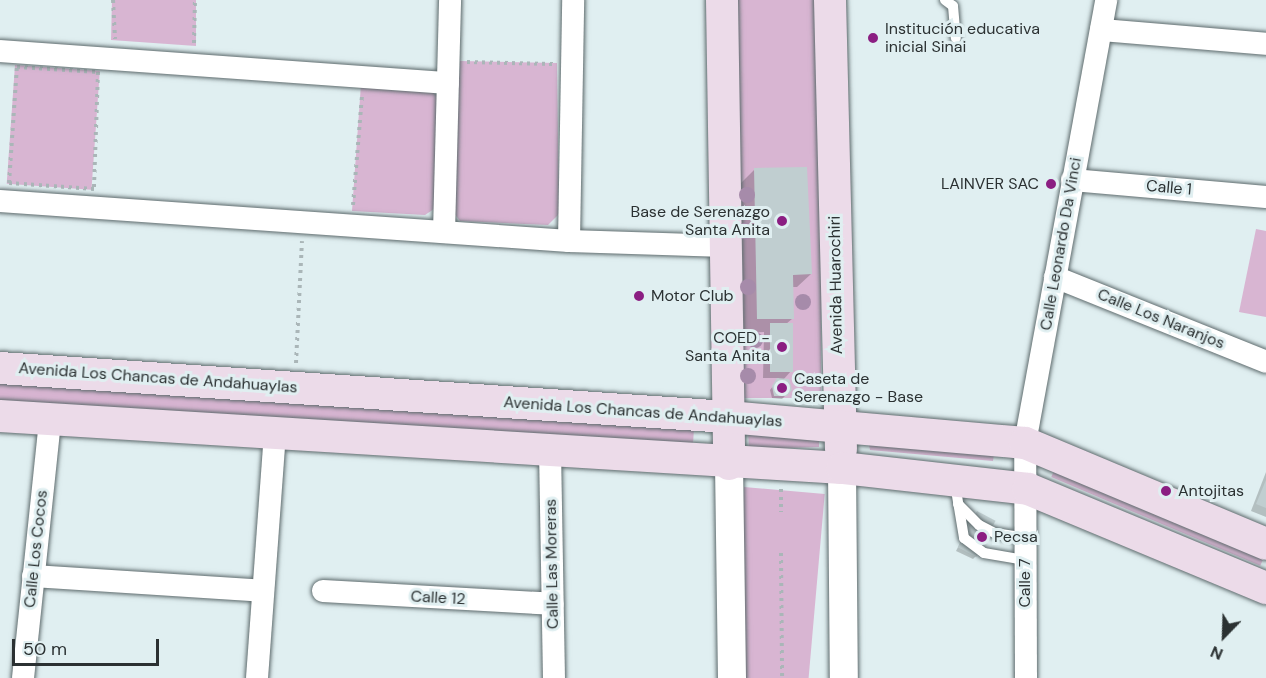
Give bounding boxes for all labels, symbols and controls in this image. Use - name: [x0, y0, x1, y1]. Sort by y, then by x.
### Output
- place label: Institución educativa inicial Sinai: [885, 19, 1040, 57]
- marker: Institución educativa inicial Sinai: [866, 31, 880, 45]
- street label: Calle Leonardo Da Vinci: [1036, 156, 1086, 332]
- place label: LAINVER SAC: [941, 174, 1039, 194]
- street label: Calle 1: [1145, 176, 1193, 200]
- marker: LAINVER SAC: [1044, 177, 1058, 191]
- place label: Base de Serenazgo Santa Anita: [631, 202, 770, 240]
- marker: Base de Serenazgo Santa Anita: [775, 214, 789, 228]
- street label: Avenida Huarochiri: [825, 215, 847, 355]
- street label: Calle Los Naranjos: [1095, 285, 1227, 353]
- place label: Motor Club: [651, 286, 734, 306]
- marker: Motor Club: [632, 289, 646, 303]
- place label: COED - Santa Anita: [685, 328, 770, 366]
- marker: COED - Santa Anita: [775, 340, 789, 354]
- street label: Avenida Los Chancas de Andahuaylas: [18, 359, 298, 397]
- place label: Caseta de Serenazgo - Base: [794, 369, 923, 407]
- marker: Caseta de Serenazgo - Base: [775, 381, 789, 395]
- street label: Avenida Los Chancas de Andahuaylas: [503, 393, 783, 431]
- place label: Antojitas: [1178, 481, 1244, 501]
- marker: Antojitas: [1159, 484, 1173, 498]
- street label: Calle Los Cocos: [20, 489, 52, 609]
- street label: Calle Las Moreras: [541, 499, 563, 629]
- place label: Pecsa: [994, 527, 1038, 547]
- marker: Pecsa: [975, 530, 989, 544]
- street label: Calle 7: [1015, 558, 1035, 608]
- street label: Calle 12: [410, 587, 466, 609]
- north arrow: [1194, 606, 1254, 666]
- scale bar: [15, 627, 162, 665]
- text: 50 m: [23, 637, 67, 661]
- text: N: [1207, 641, 1226, 665]

